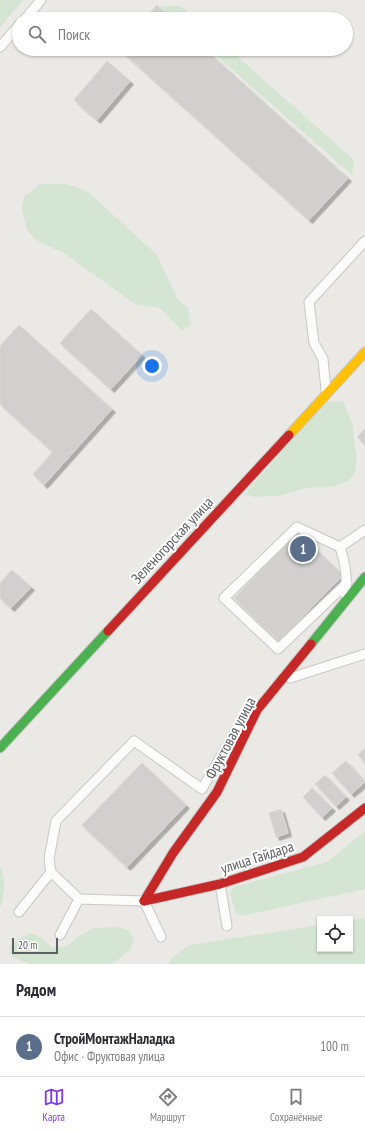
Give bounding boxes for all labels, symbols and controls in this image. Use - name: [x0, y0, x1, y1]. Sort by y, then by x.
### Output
- search box: [12, 12, 353, 56]
- icon: search: [26, 23, 48, 45]
- text: Поиск: [58, 25, 90, 44]
- your location: [142, 356, 162, 376]
- street label: Зеленогорская улица: [127, 493, 217, 587]
- pin: 1: [290, 534, 316, 564]
- street label: Фруктовая улица: [200, 694, 260, 782]
- street label: улица Гайдара: [218, 836, 296, 878]
- map controls: [317, 916, 353, 952]
- button: locate: [317, 916, 353, 952]
- scale bar: [12, 936, 58, 955]
- text: 20 m: [18, 938, 37, 952]
- text: Рядом: [16, 979, 56, 1001]
- text: СтройМонтажНаладка: [54, 1029, 175, 1048]
- text: 1: [26, 1038, 32, 1055]
- text: 100 m: [320, 1038, 349, 1055]
- text: Офис · Фруктовая улица: [54, 1048, 165, 1065]
- tab: Карта: [43, 1086, 65, 1124]
- tab: Маршрут: [150, 1086, 185, 1124]
- tab: Сохранённые: [270, 1086, 322, 1124]

